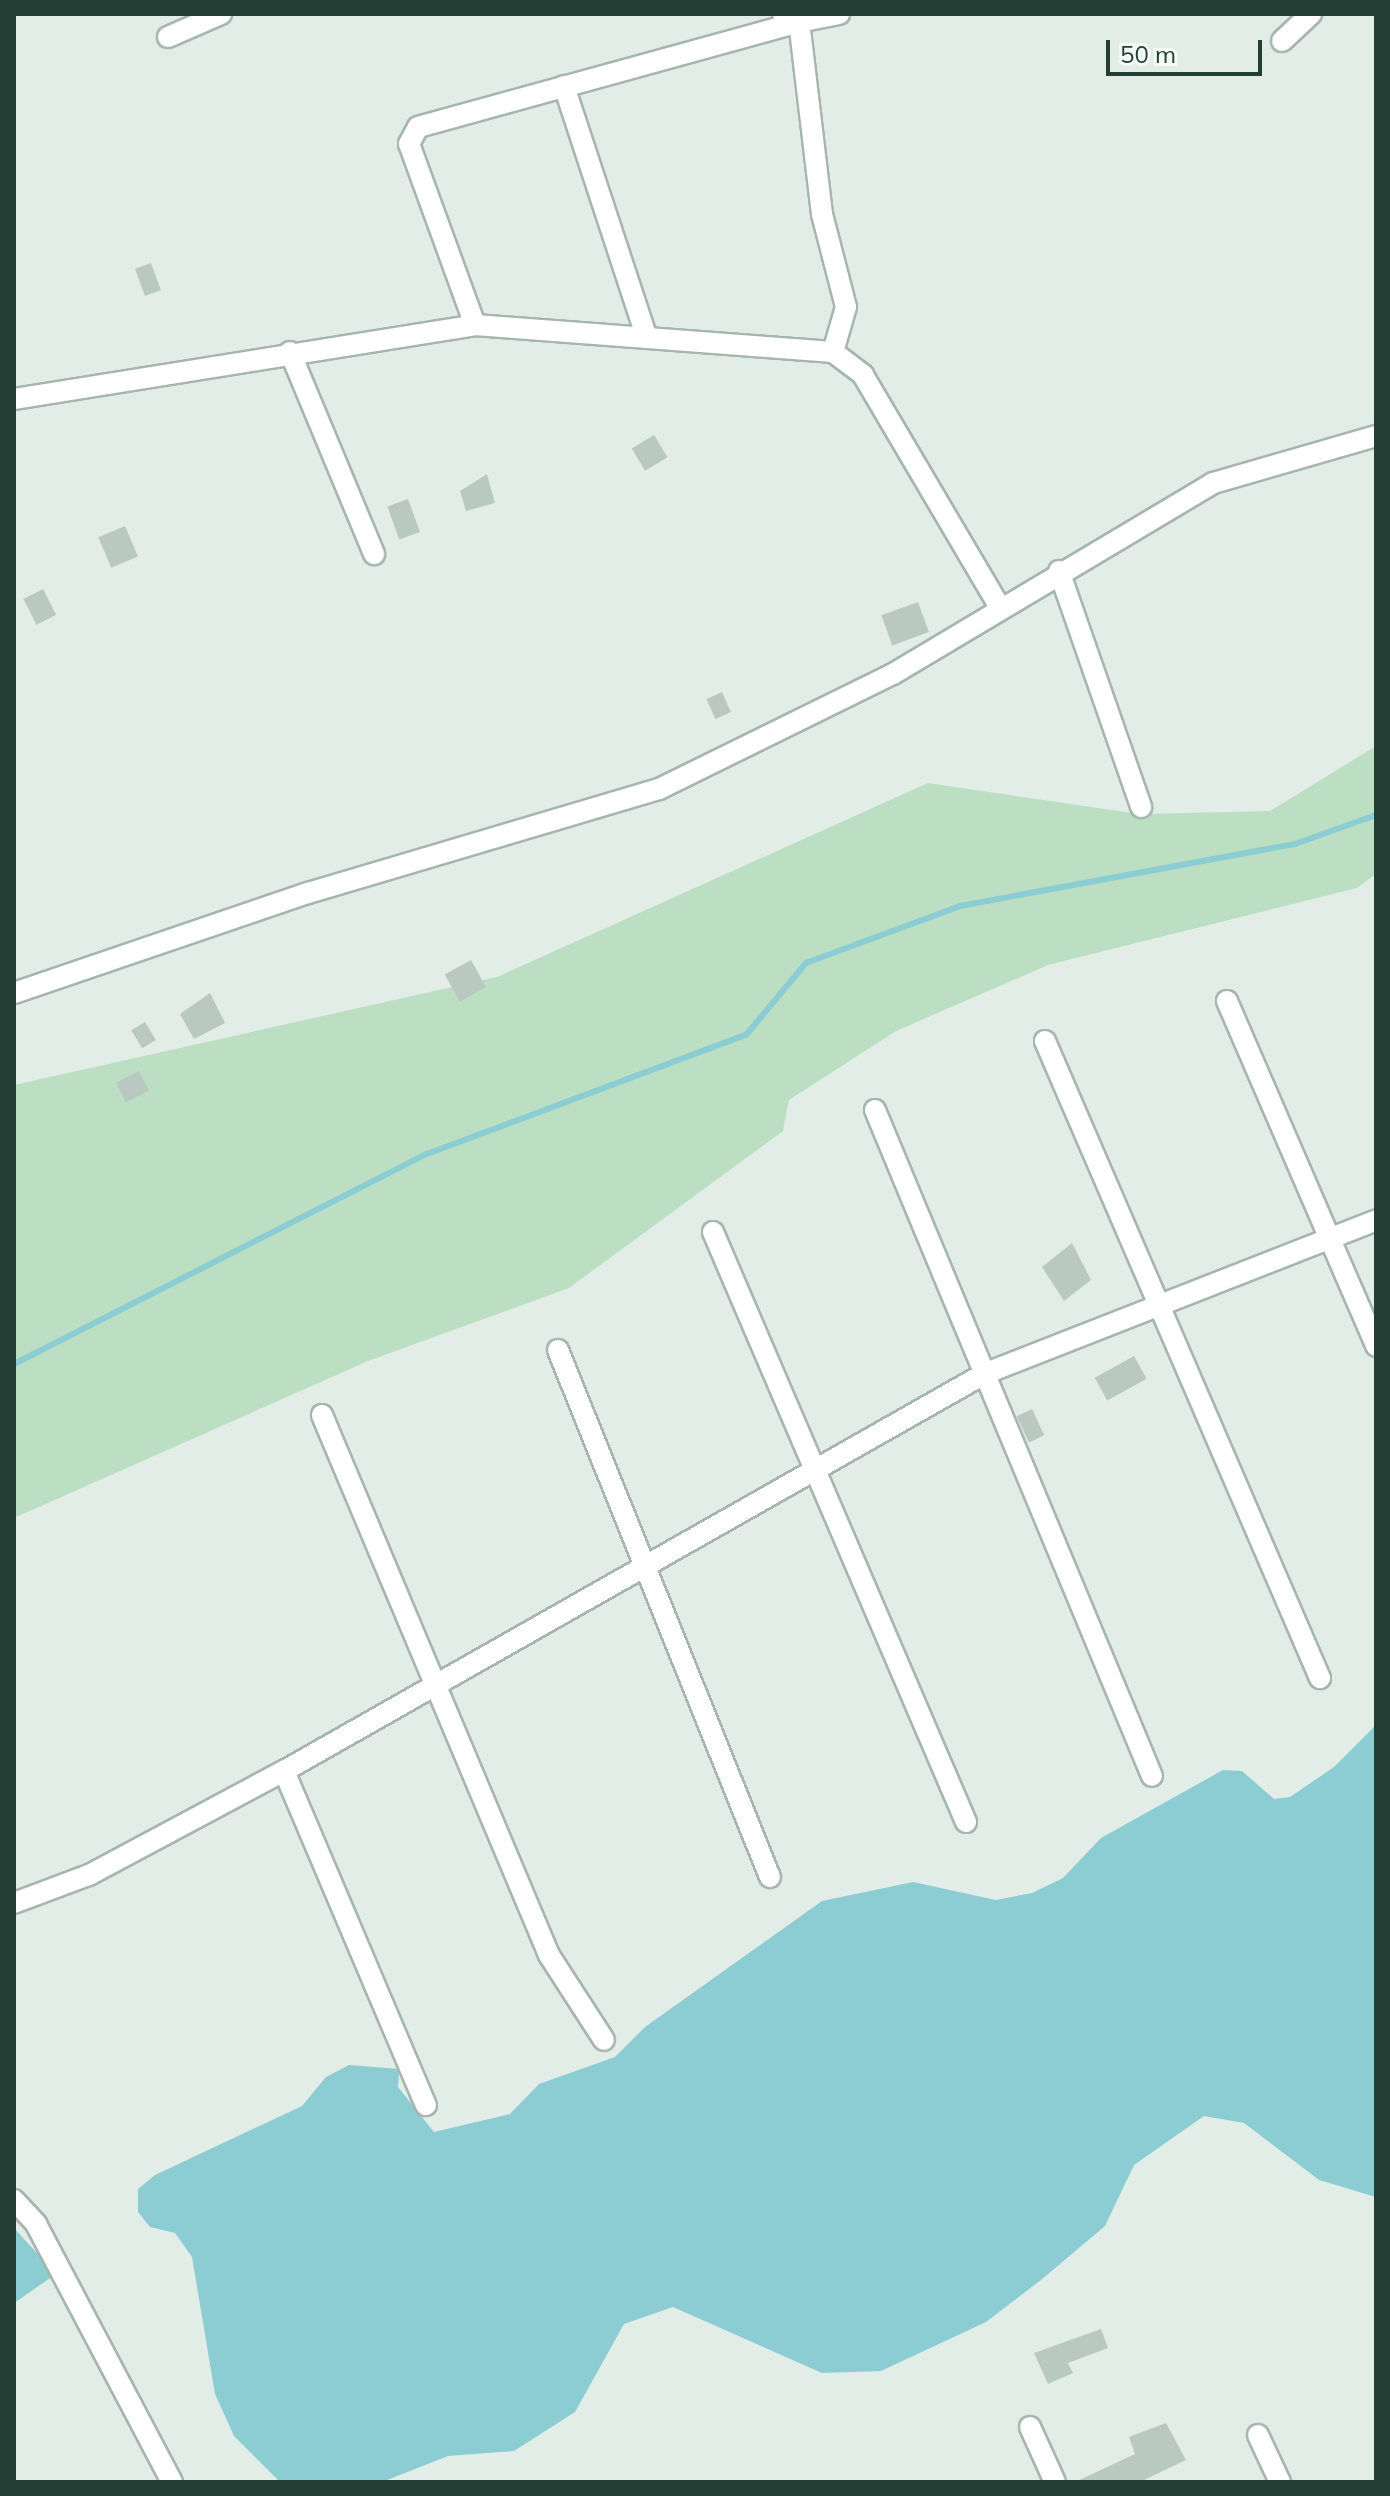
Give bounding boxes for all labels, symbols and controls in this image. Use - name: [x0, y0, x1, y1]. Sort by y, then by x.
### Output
- scale bar: [1110, 24, 1266, 74]
- text: 50 m: [1120, 39, 1176, 69]

